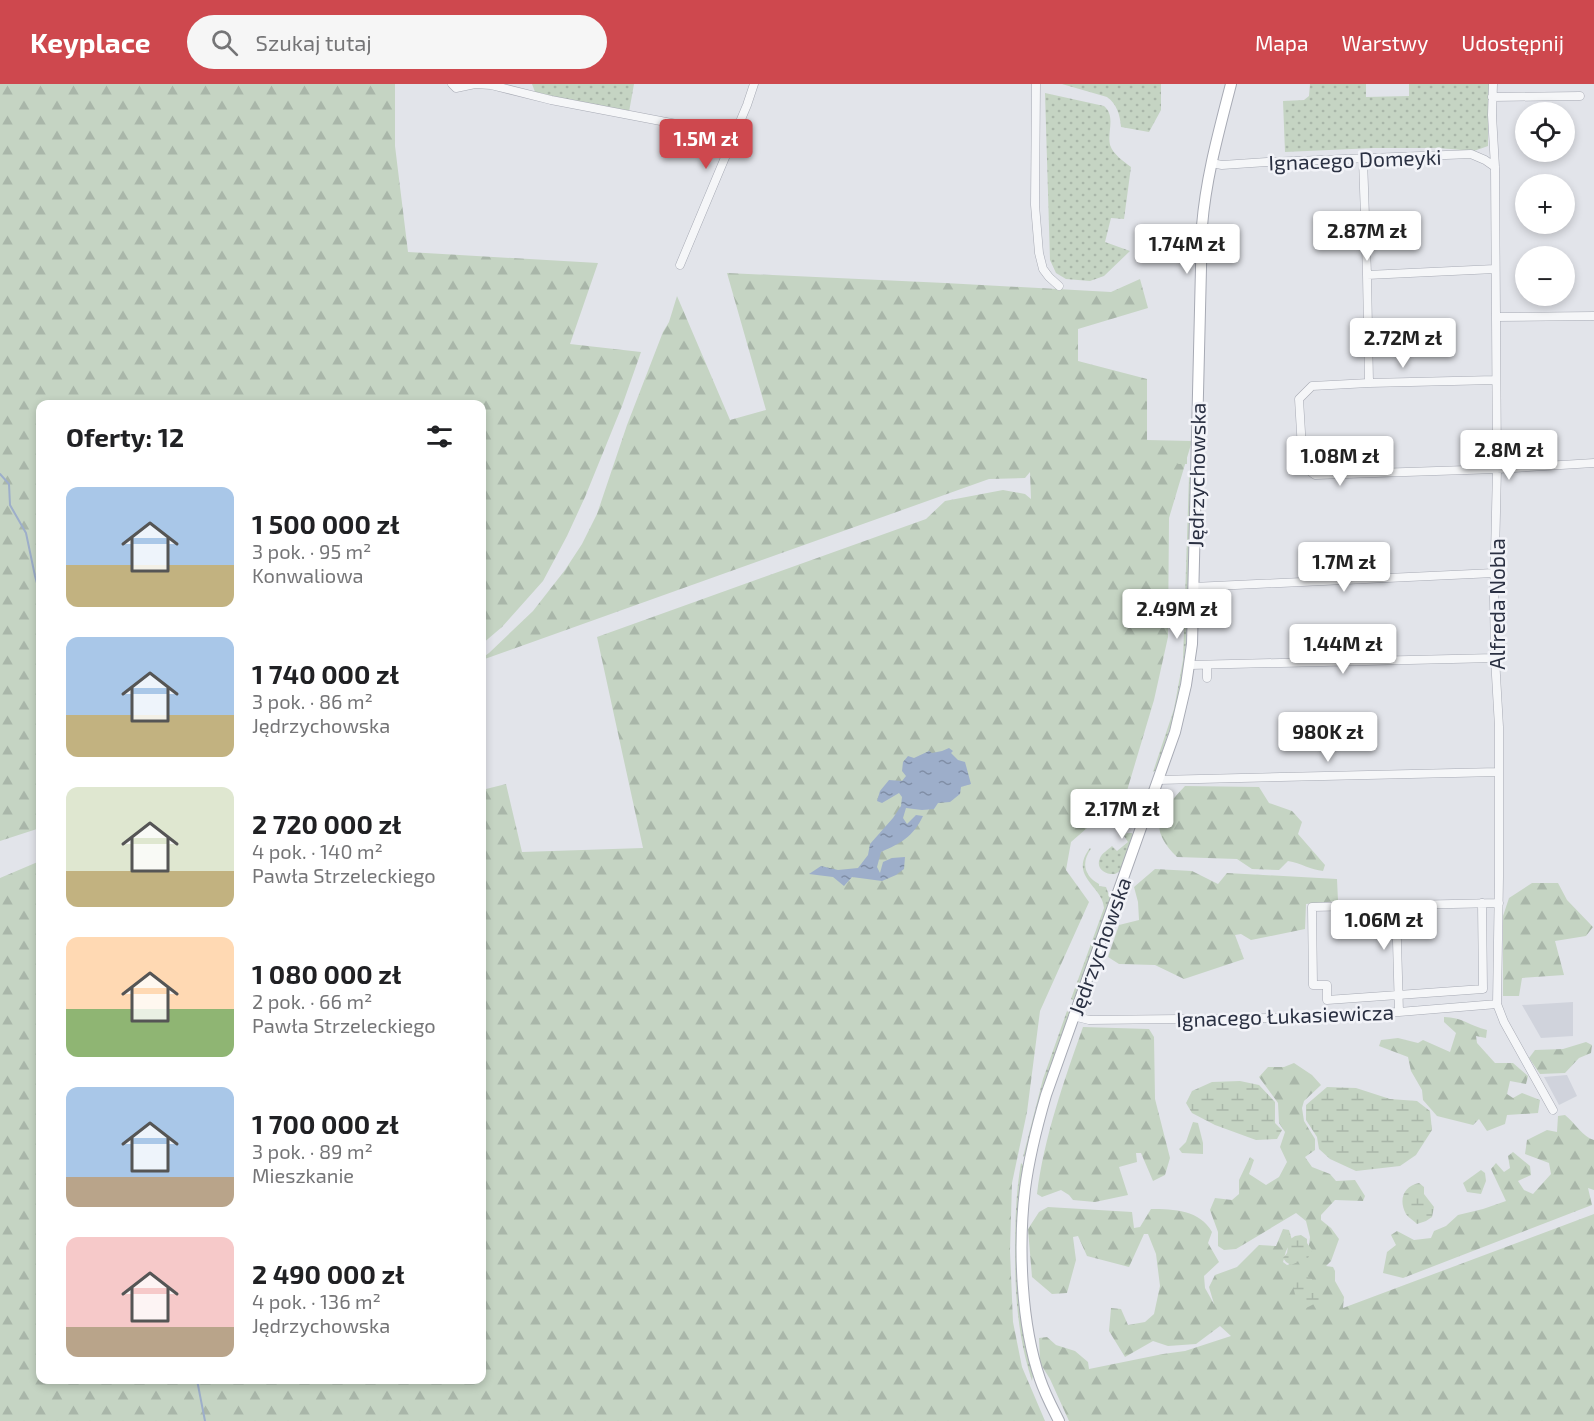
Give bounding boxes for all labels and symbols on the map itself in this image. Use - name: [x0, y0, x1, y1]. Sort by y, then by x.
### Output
- pin: 1.5M zł: [651, 119, 761, 170]
- street label: Ignacego Domeyki: [1268, 143, 1442, 175]
- pin: 2.87M zł: [1305, 211, 1429, 262]
- pin: 1.74M zł: [1125, 224, 1249, 275]
- pin: 2.72M zł: [1341, 318, 1465, 369]
- street label: Jędrzychowska: [1182, 402, 1210, 548]
- pin: 2.8M zł: [1454, 430, 1564, 481]
- pin: 1.08M zł: [1278, 436, 1402, 487]
- street label: Alfreda Nobla: [1484, 538, 1509, 670]
- pin: 1.7M zł: [1289, 542, 1399, 593]
- pin: 2.49M zł: [1115, 589, 1239, 640]
- pin: 1.44M zł: [1281, 624, 1405, 675]
- pin: 980K zł: [1273, 712, 1383, 763]
- pin: 2.17M zł: [1060, 789, 1184, 840]
- street label: Jędrzychowska: [1062, 874, 1136, 1018]
- pin: 1.06M zł: [1322, 900, 1446, 951]
- street label: Ignacego Łukasiewicza: [1176, 999, 1394, 1031]

